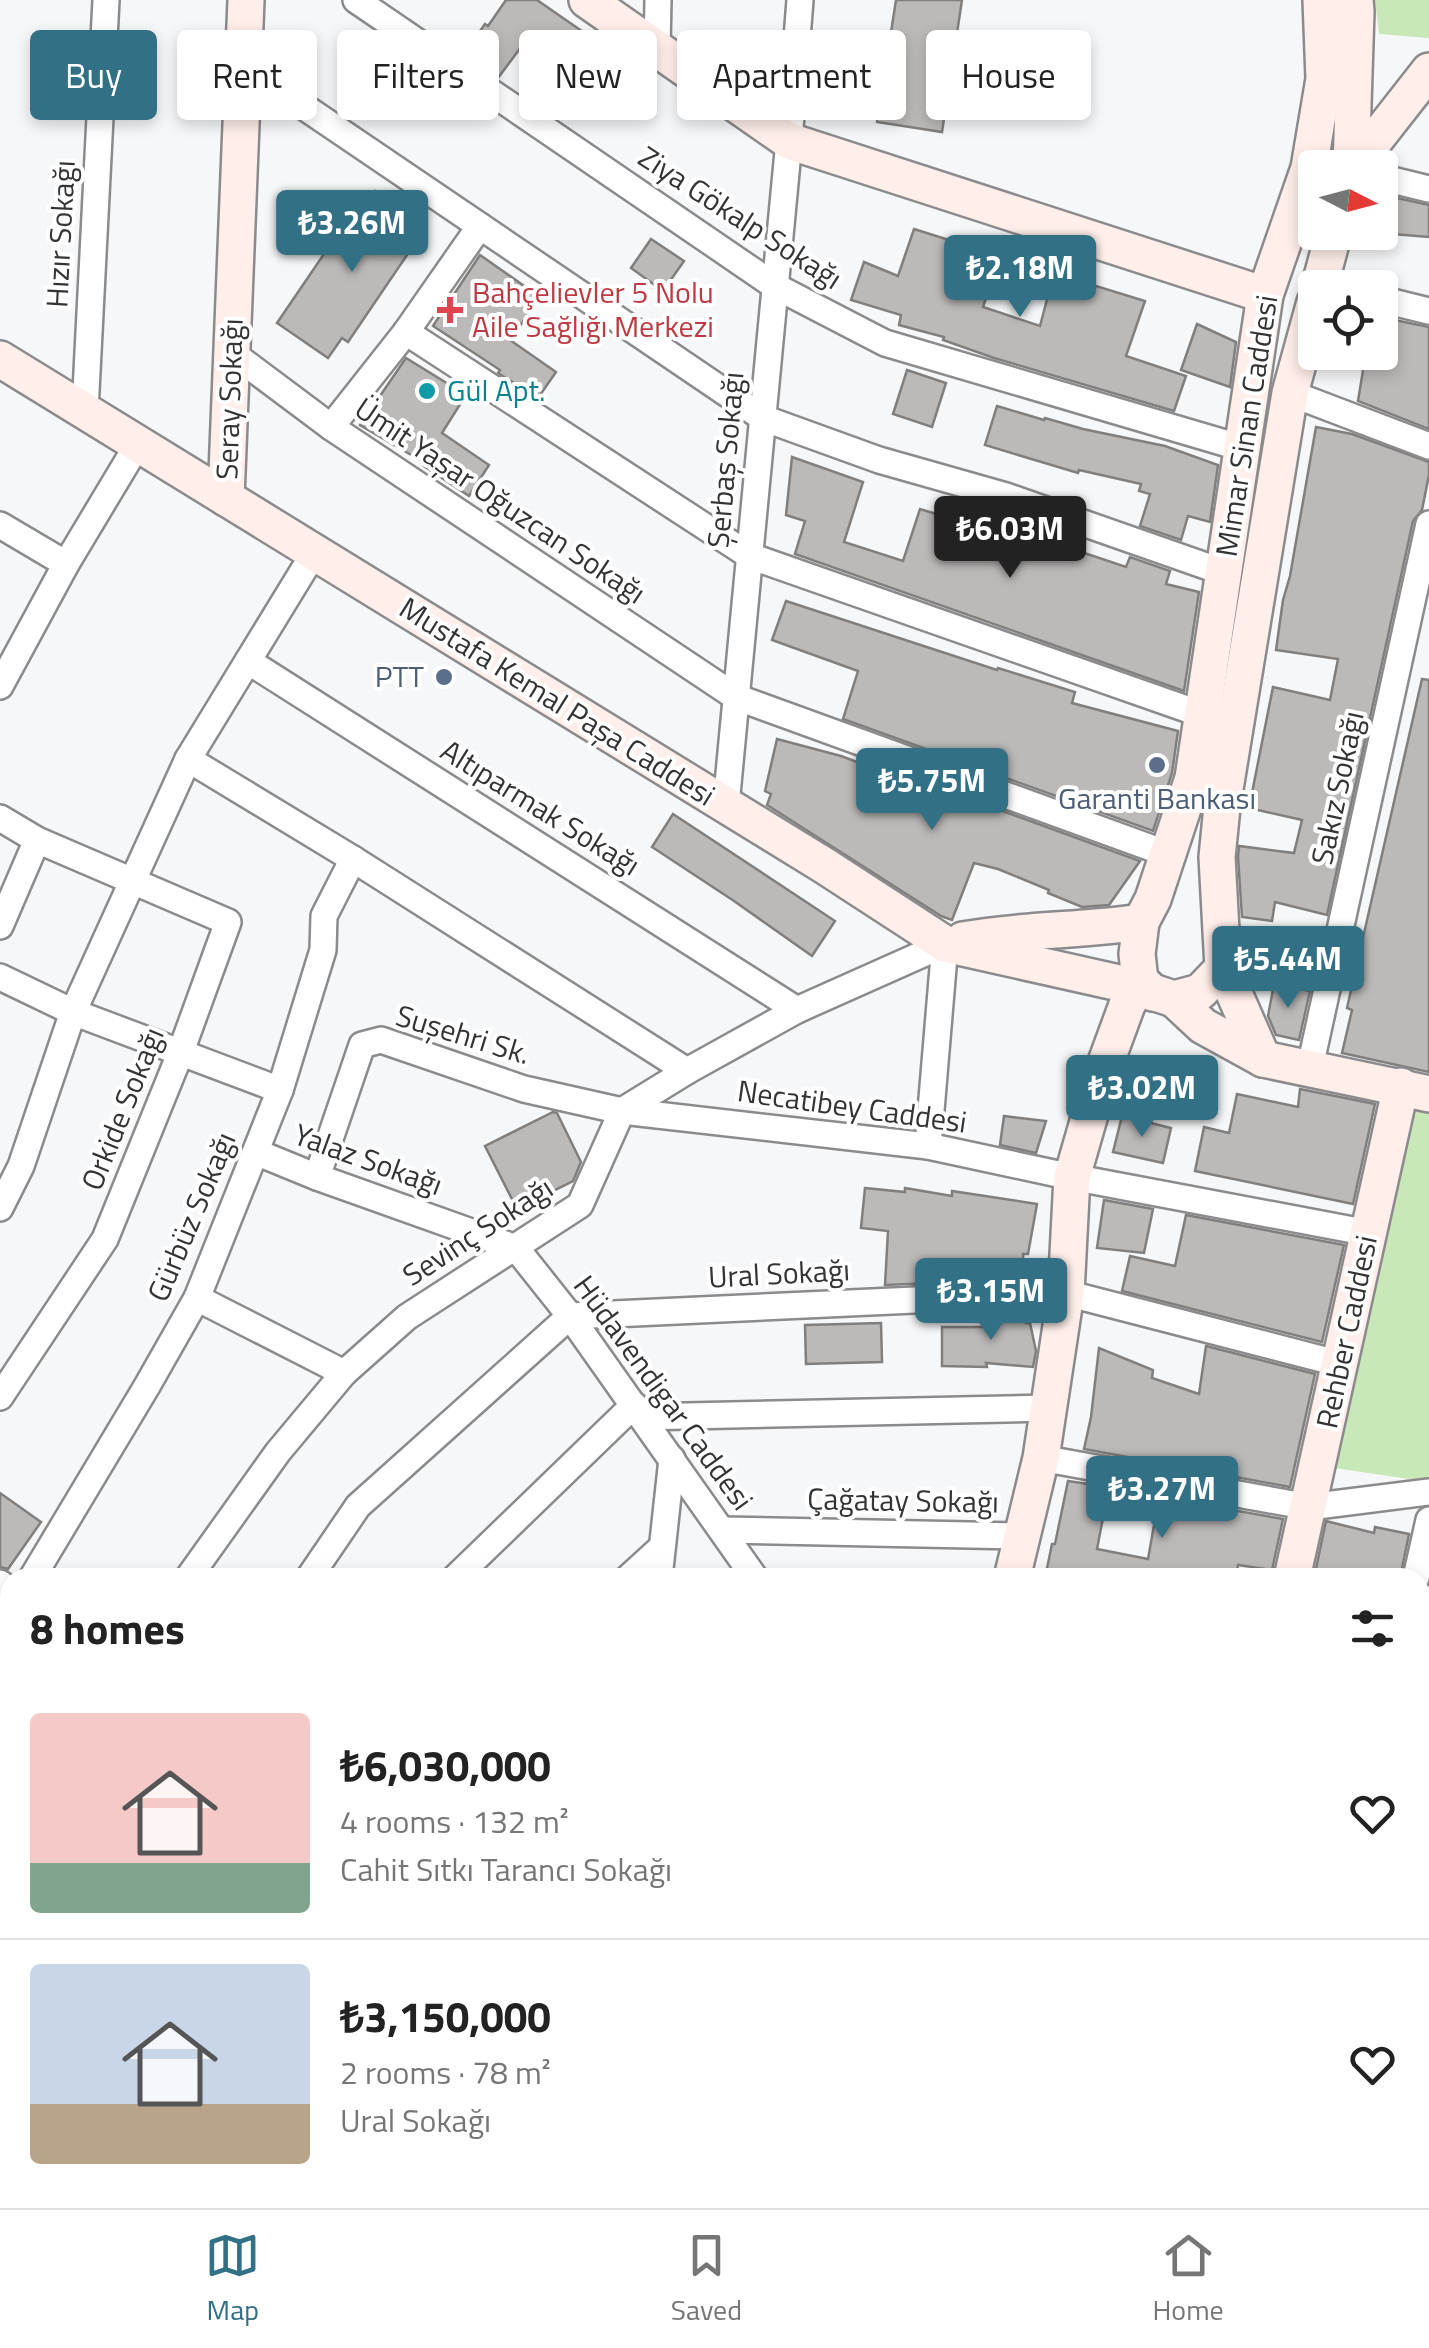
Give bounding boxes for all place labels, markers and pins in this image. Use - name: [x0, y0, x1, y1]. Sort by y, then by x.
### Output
- pin: ₺3.26M: [271, 190, 433, 275]
- pin: ₺2.18M: [939, 235, 1101, 320]
- place label: Bahçelievler 5 Nolu Aile Sağlığı Merkezi: [472, 269, 714, 349]
- marker: Bahçelievler 5 Nolu Aile Sağlığı Merkezi: [437, 297, 463, 323]
- place label: Gül Apt.: [447, 367, 546, 413]
- marker: Gül Apt.: [416, 380, 438, 402]
- pin: ₺6.03M: [929, 496, 1091, 581]
- place label: PTT: [375, 653, 424, 699]
- marker: PTT: [433, 666, 455, 688]
- pin: ₺5.75M: [851, 748, 1013, 833]
- marker: Garanti Bankası: [1146, 754, 1168, 776]
- place label: Garanti Bankası: [1058, 775, 1256, 821]
- pin: ₺5.44M: [1207, 926, 1369, 1011]
- pin: ₺3.02M: [1061, 1055, 1223, 1140]
- pin: ₺3.15M: [910, 1258, 1072, 1343]
- pin: ₺3.27M: [1081, 1456, 1243, 1541]

